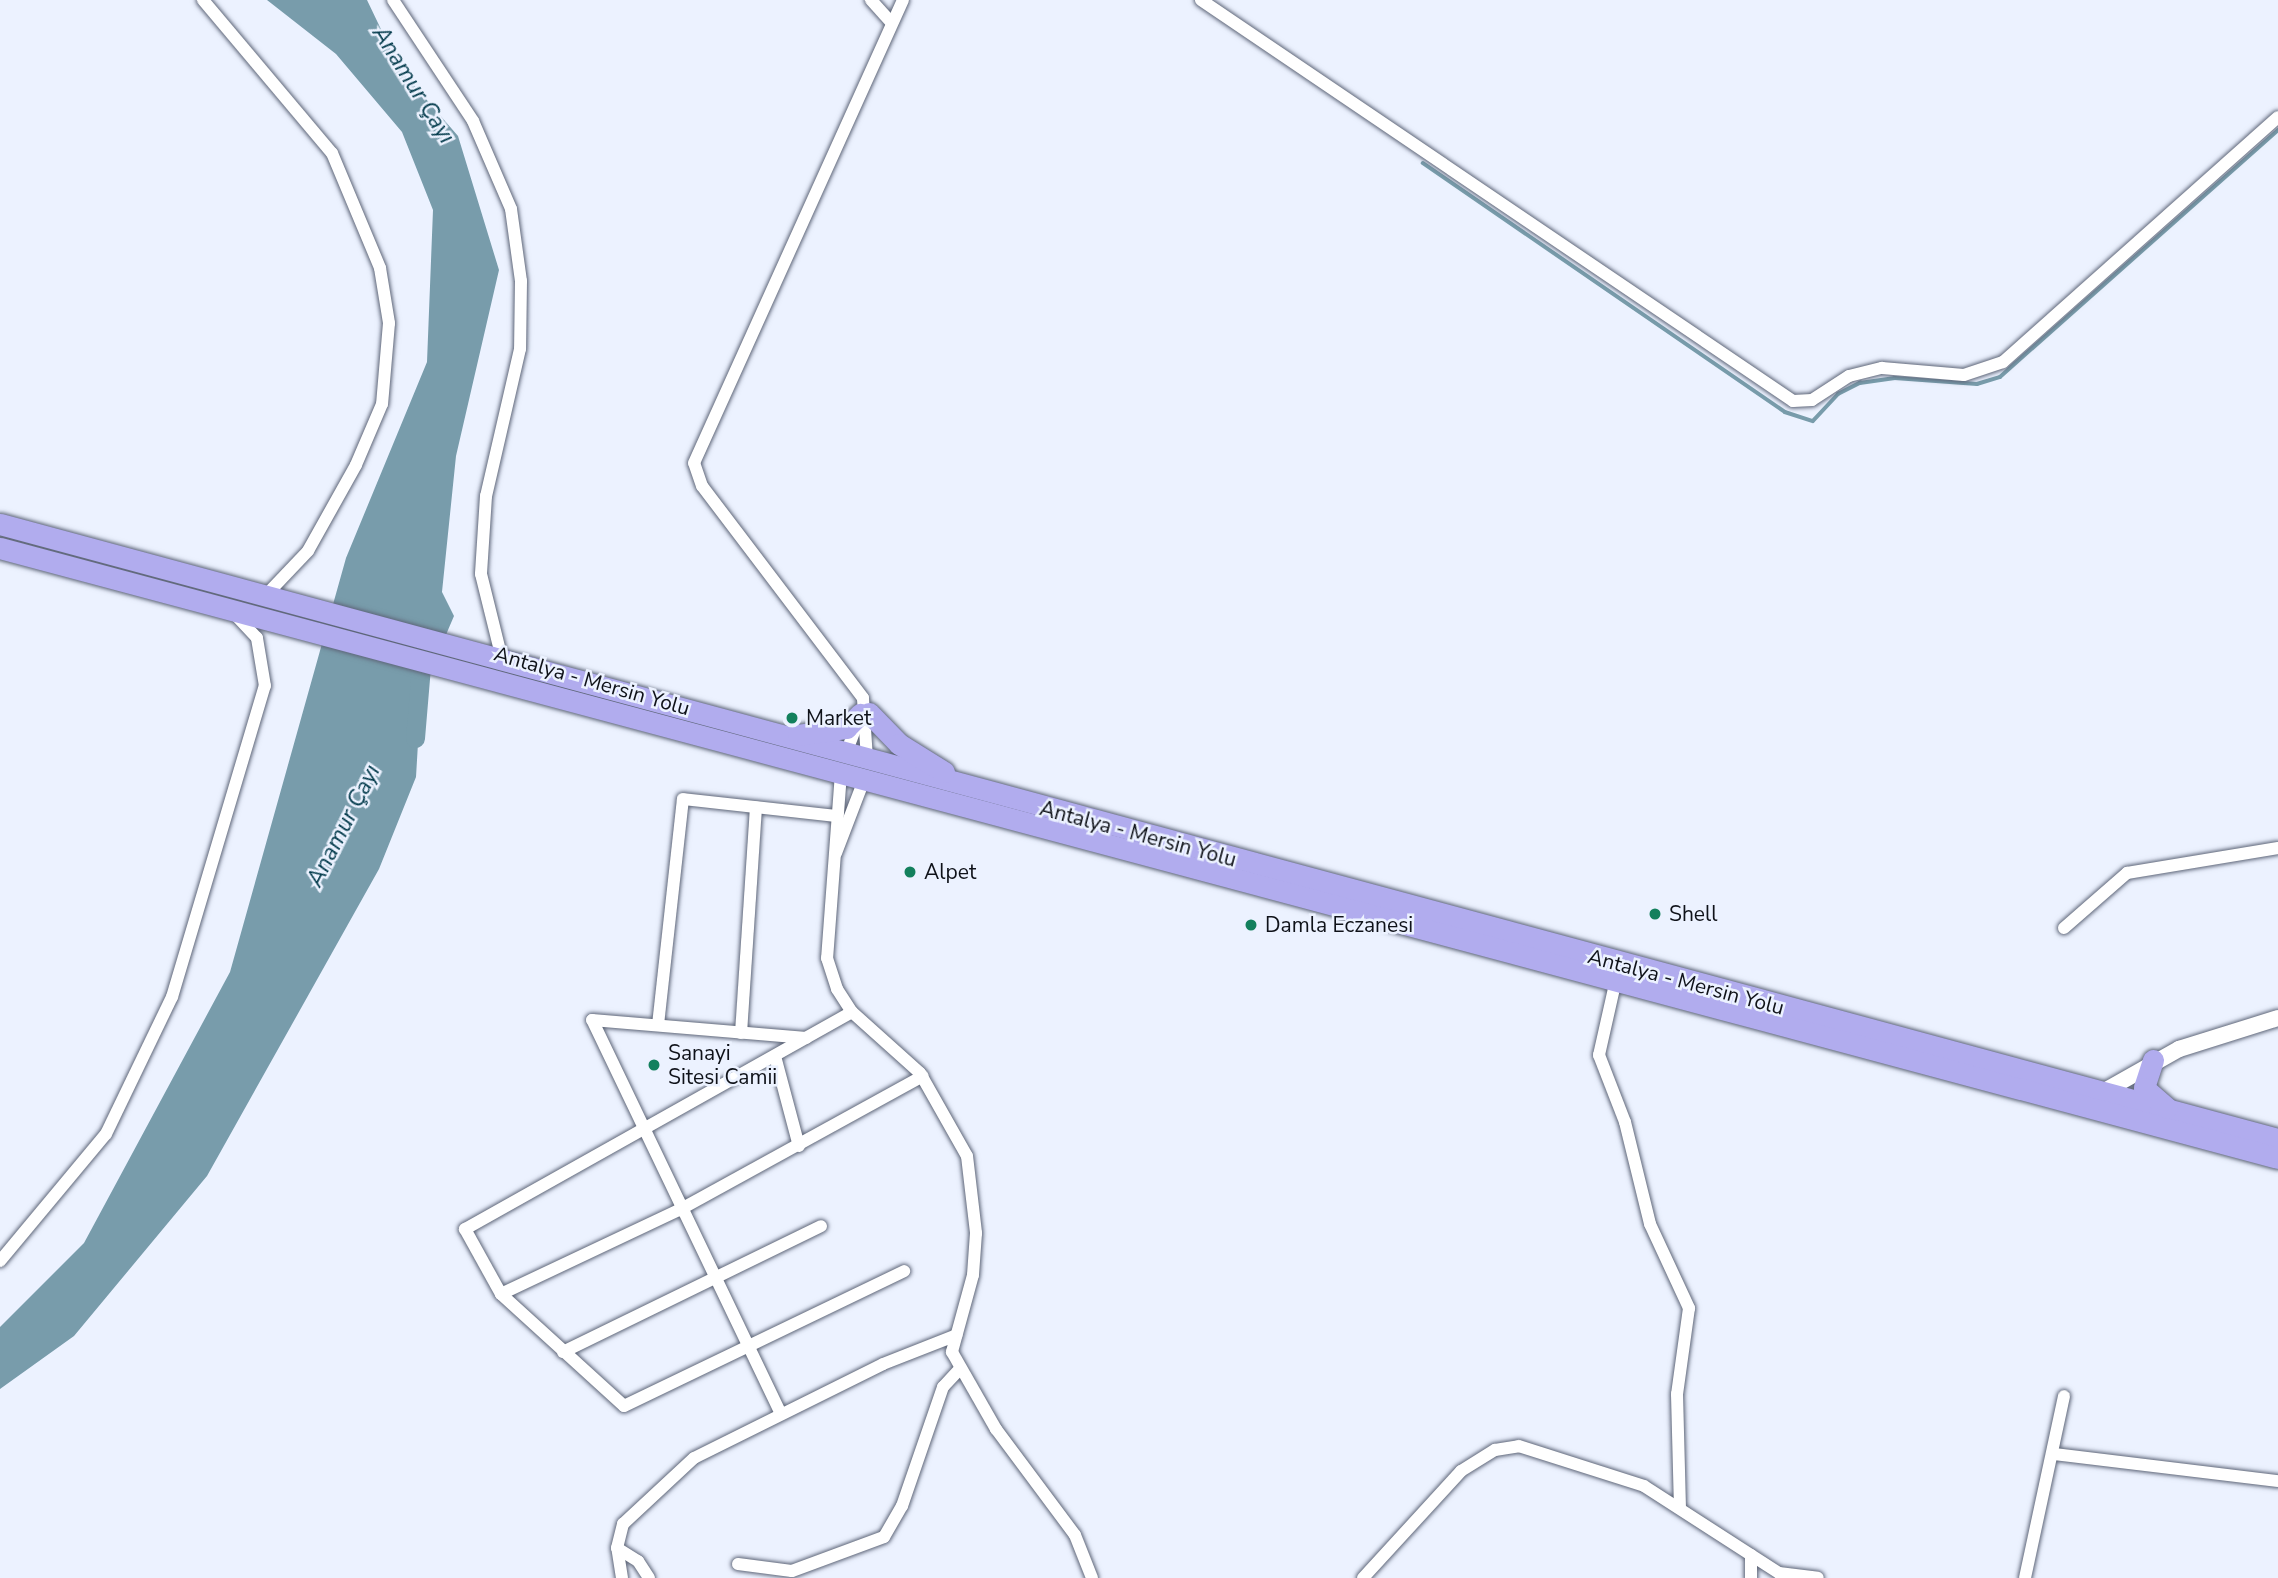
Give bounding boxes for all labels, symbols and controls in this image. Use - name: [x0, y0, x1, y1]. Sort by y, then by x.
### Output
- water label: Anamur Çayı: [366, 21, 460, 149]
- street label: Antalya - Mersin Yolu: [491, 641, 693, 721]
- place label: Market: [806, 705, 871, 731]
- marker: Market: [784, 710, 800, 726]
- water label: Anamur Çayı: [301, 760, 387, 892]
- street label: Antalya - Mersin Yolu: [1037, 796, 1239, 872]
- place label: Alpet: [924, 859, 976, 885]
- marker: Alpet: [902, 864, 918, 880]
- place label: Shell: [1669, 901, 1717, 927]
- marker: Shell: [1647, 906, 1663, 922]
- place label: Damla Eczanesi: [1265, 912, 1413, 938]
- marker: Damla Eczanesi: [1243, 917, 1259, 933]
- street label: Antalya - Mersin Yolu: [1585, 944, 1787, 1020]
- place label: Sanayi Sitesi Camii: [668, 1040, 777, 1090]
- marker: Sanayi Sitesi Camii: [646, 1057, 662, 1073]

